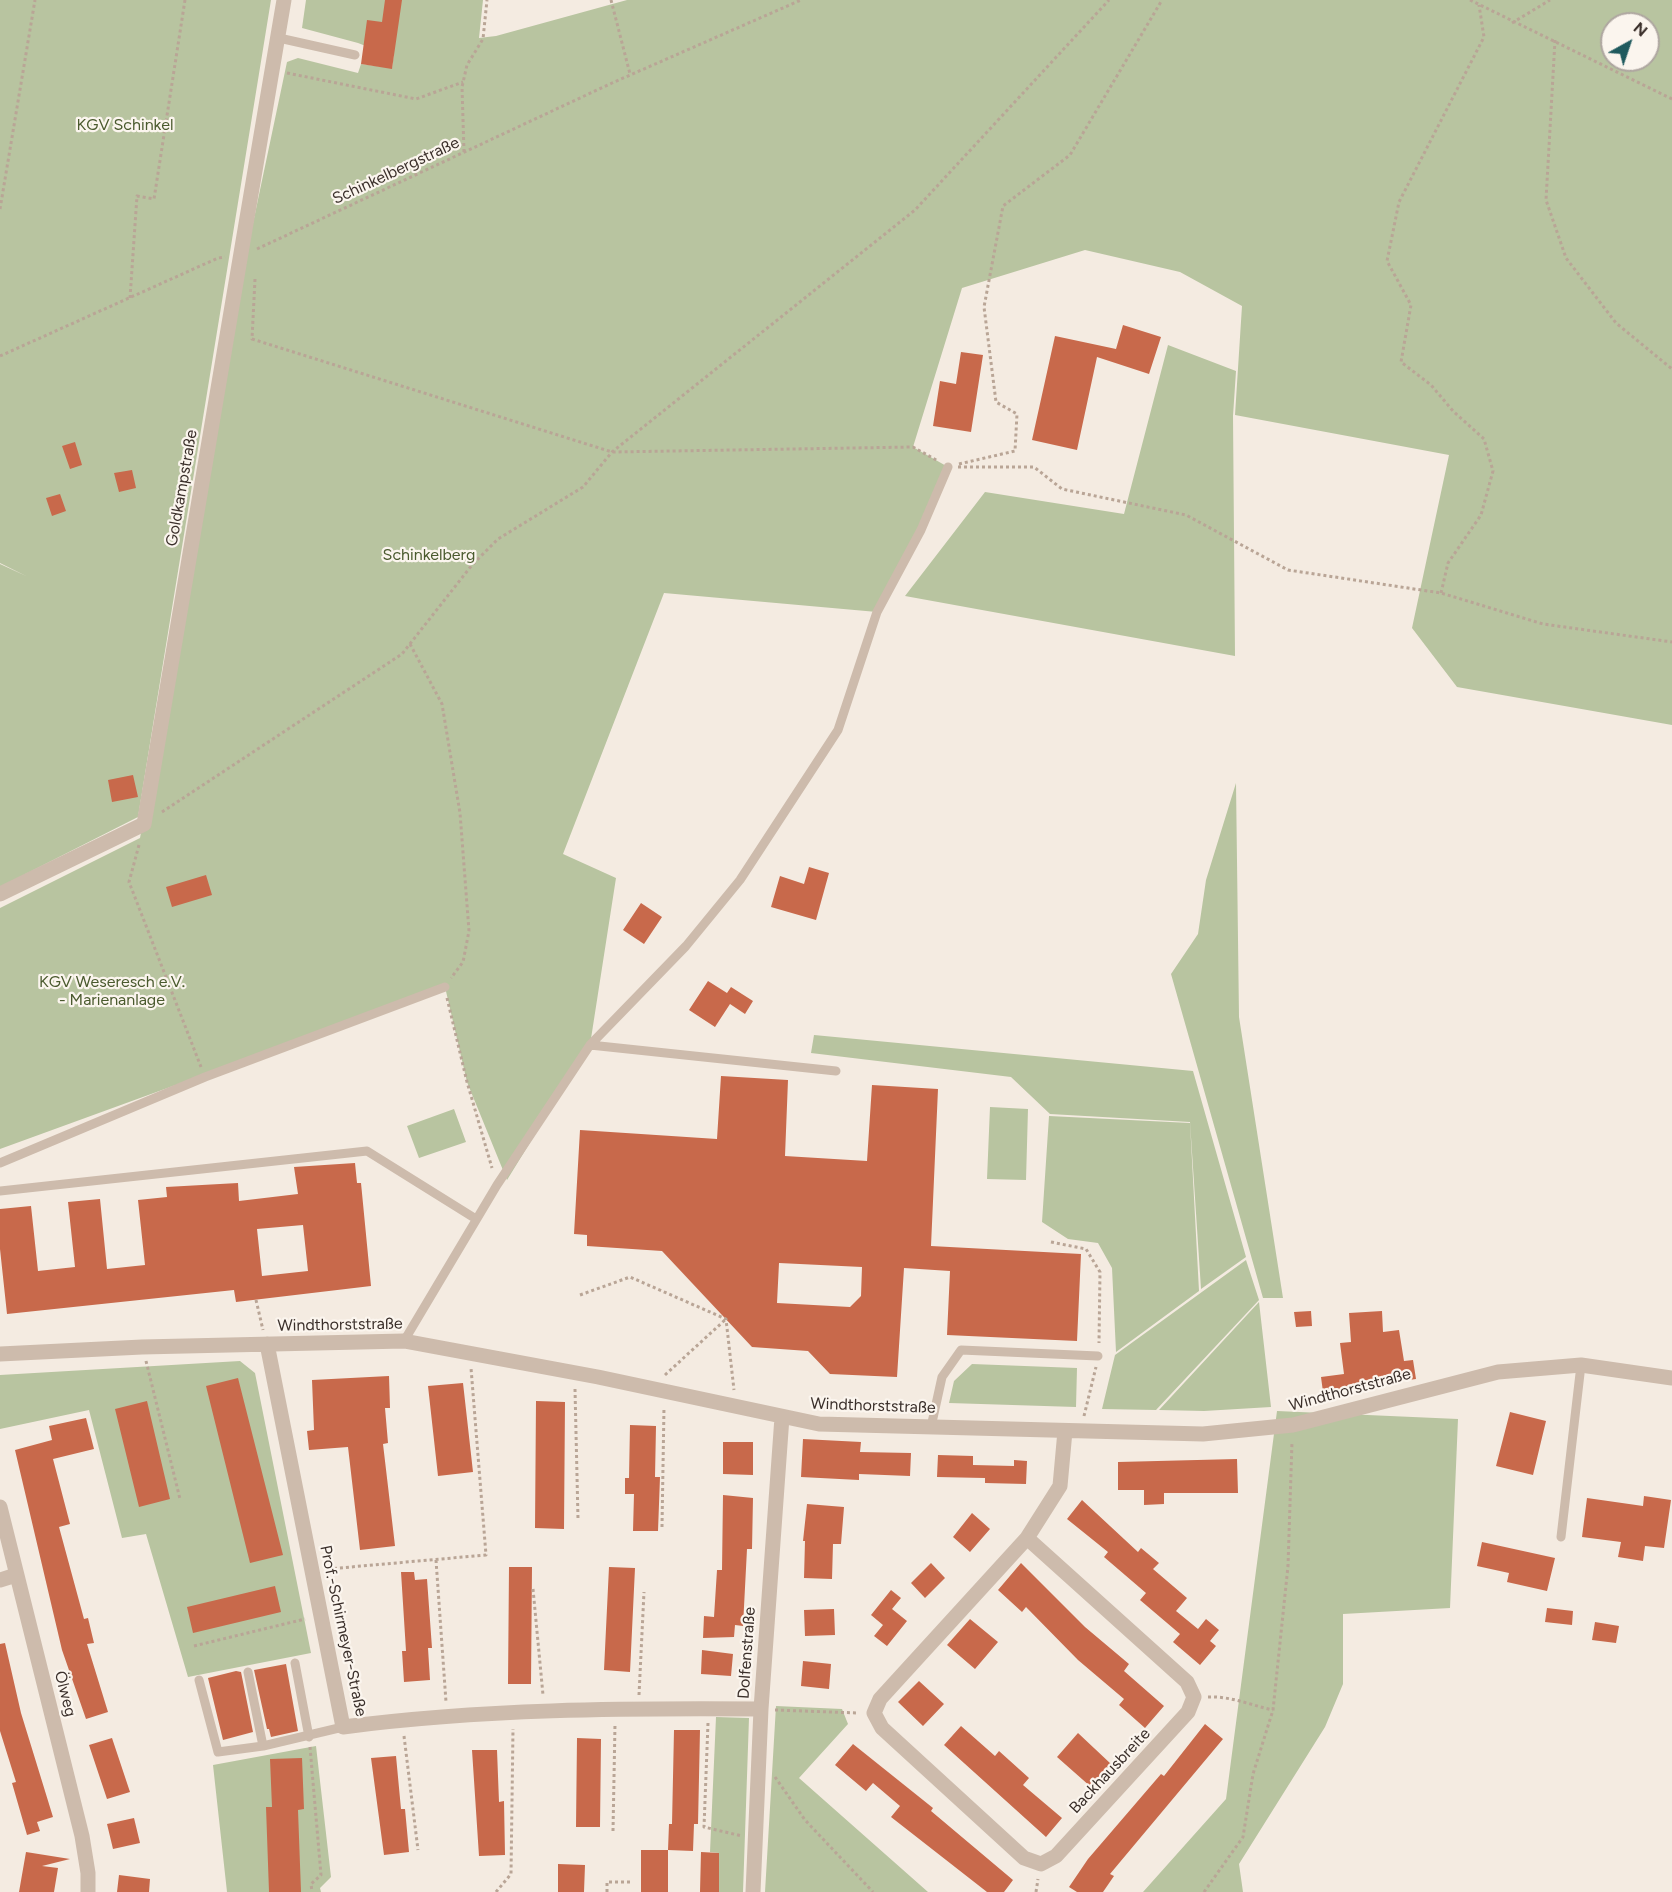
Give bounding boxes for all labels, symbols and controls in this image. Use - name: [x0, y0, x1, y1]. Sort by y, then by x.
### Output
- north arrow: [1600, 12, 1660, 72]
- text: N: [1630, 18, 1651, 41]
- park label: KGV Schinkel: [77, 115, 173, 135]
- street label: Schinkelbergstraße: [330, 133, 462, 209]
- street label: Goldkampstraße: [162, 428, 202, 548]
- park label: Schinkelberg: [383, 545, 475, 565]
- park label: KGV Weseresch e.V. - Marienanlage: [39, 972, 185, 1010]
- street label: Windthorststraße: [277, 1314, 403, 1336]
- street label: Windthorststraße: [1287, 1365, 1413, 1415]
- street label: Windthorststraße: [810, 1394, 936, 1418]
- street label: Prof.-Schirmeyer-Straße: [315, 1544, 371, 1718]
- street label: Dolfenstraße: [734, 1606, 760, 1700]
- street label: Ölweg: [50, 1669, 80, 1719]
- street label: Backhausbreite: [1066, 1724, 1154, 1818]

